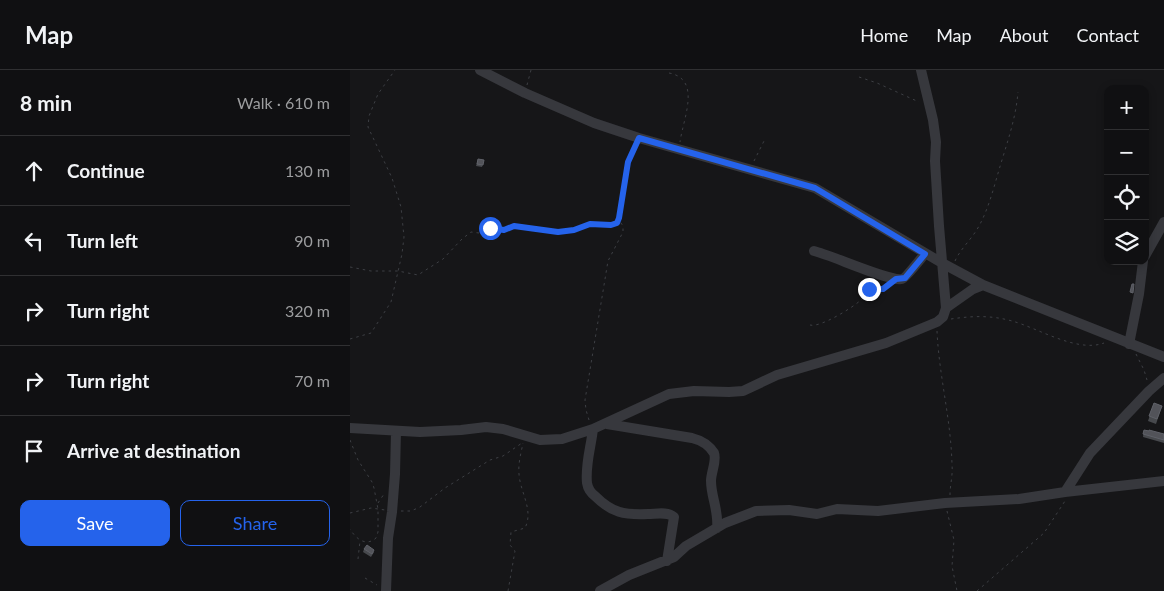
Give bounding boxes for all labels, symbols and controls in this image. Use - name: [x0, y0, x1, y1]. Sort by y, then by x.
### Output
- text: Map: [25, 20, 73, 49]
- text: Home: [860, 24, 908, 46]
- text: Map: [936, 24, 972, 46]
- text: About: [1000, 24, 1049, 46]
- text: Contact: [1077, 24, 1139, 46]
- map controls: [1104, 85, 1149, 265]
- button: +: [1104, 85, 1149, 130]
- text: 8 min: [20, 90, 72, 115]
- text: Walk · 610 m: [237, 93, 330, 112]
- button: −: [1104, 130, 1149, 175]
- icon: ahead: [20, 157, 48, 185]
- text: Continue: [67, 159, 145, 182]
- text: 130 m: [285, 161, 330, 180]
- button: locate: [1104, 175, 1149, 220]
- route start: [479, 217, 502, 240]
- button: layers: [1104, 220, 1149, 265]
- icon: left: [20, 227, 48, 255]
- text: Turn left: [67, 229, 138, 252]
- text: 90 m: [294, 231, 330, 250]
- route end: [858, 278, 881, 301]
- icon: right: [20, 297, 48, 325]
- text: Turn right: [67, 299, 149, 322]
- text: 320 m: [285, 301, 330, 320]
- icon: right: [20, 367, 48, 395]
- text: Turn right: [67, 369, 149, 392]
- text: 70 m: [294, 371, 330, 390]
- icon: arrive: [20, 437, 48, 465]
- text: Arrive at destination: [67, 439, 240, 462]
- button: Save: [20, 500, 170, 546]
- button: Share: [180, 500, 330, 546]

